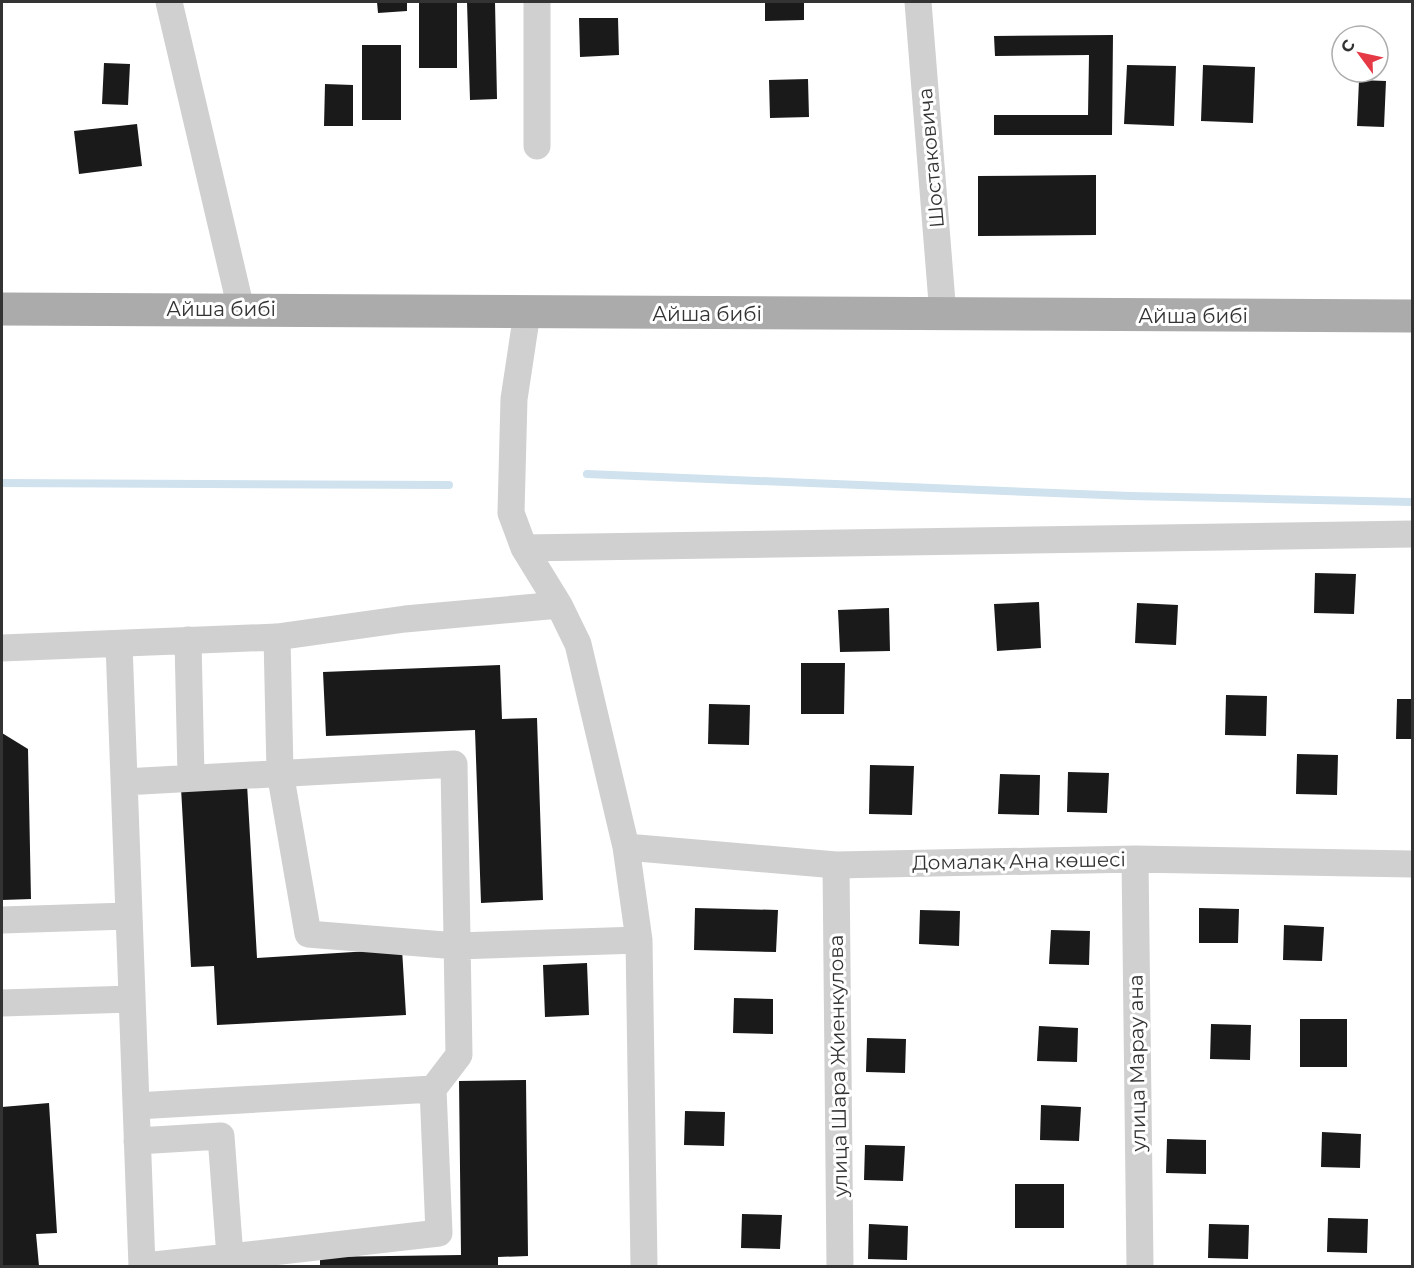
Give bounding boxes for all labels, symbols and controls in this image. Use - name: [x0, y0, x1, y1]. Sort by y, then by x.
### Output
- north arrow: [1330, 24, 1390, 84]
- text: С: [1337, 36, 1359, 56]
- street label: Шостаковича: [913, 87, 949, 229]
- street label: Айша бибі: [166, 297, 276, 321]
- street label: Айша бибі: [652, 302, 762, 326]
- street label: Айша бибі: [1138, 304, 1248, 328]
- street label: Домалақ Ана көшесі: [912, 847, 1126, 875]
- street label: улица Шара Жиенкулова: [824, 935, 852, 1198]
- street label: улица Марау ана: [1123, 974, 1151, 1153]

